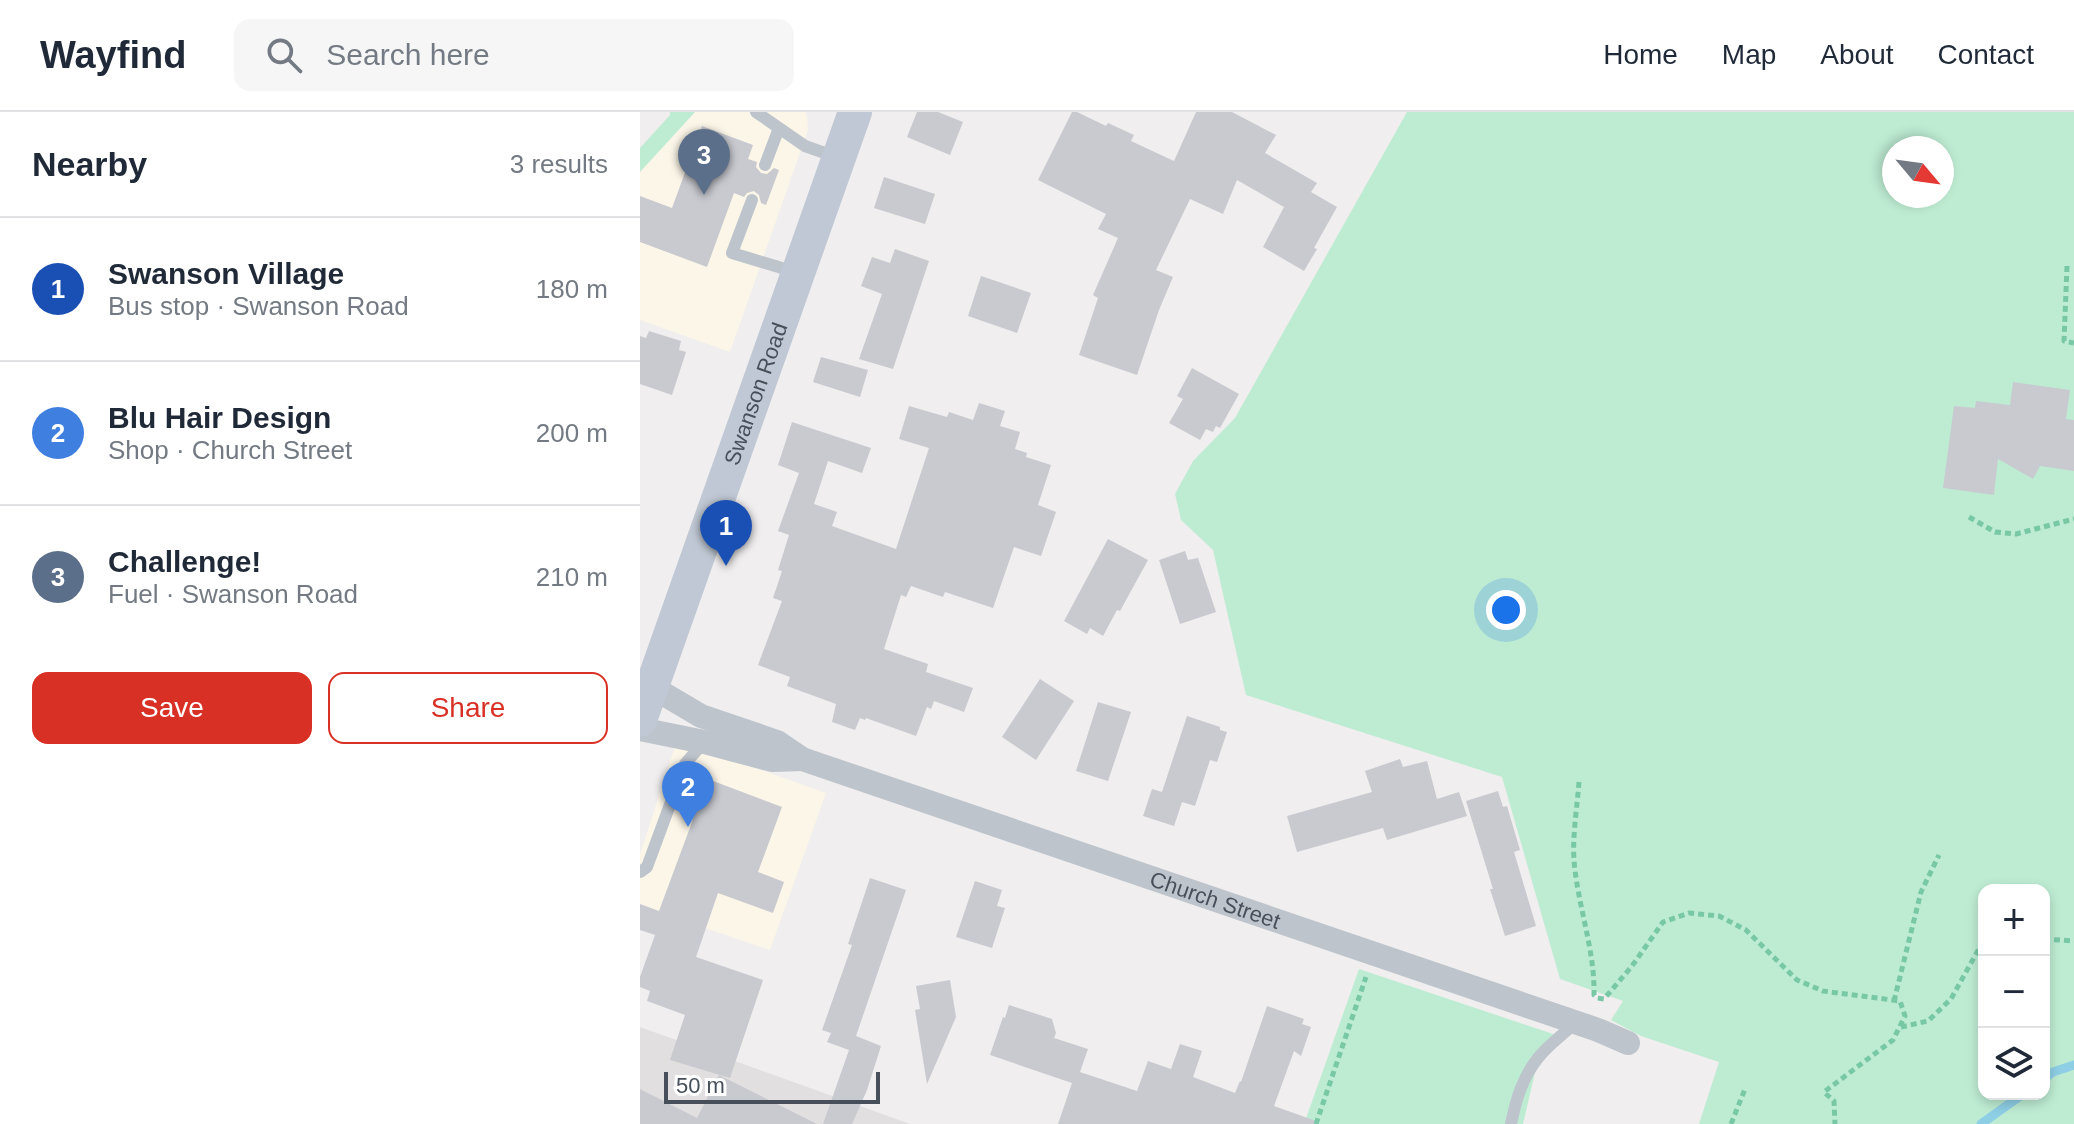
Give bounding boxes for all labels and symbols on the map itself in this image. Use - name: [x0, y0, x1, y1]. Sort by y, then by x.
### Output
- pin: 3: [678, 129, 730, 195]
- north arrow: [1882, 136, 1954, 208]
- street label: Swanson Road: [719, 319, 792, 468]
- pin: 1: [700, 500, 752, 566]
- your location: [1486, 590, 1526, 630]
- pin: 2: [662, 761, 714, 827]
- street label: Church Street: [1147, 866, 1284, 933]
- scale bar: [664, 1068, 880, 1104]

